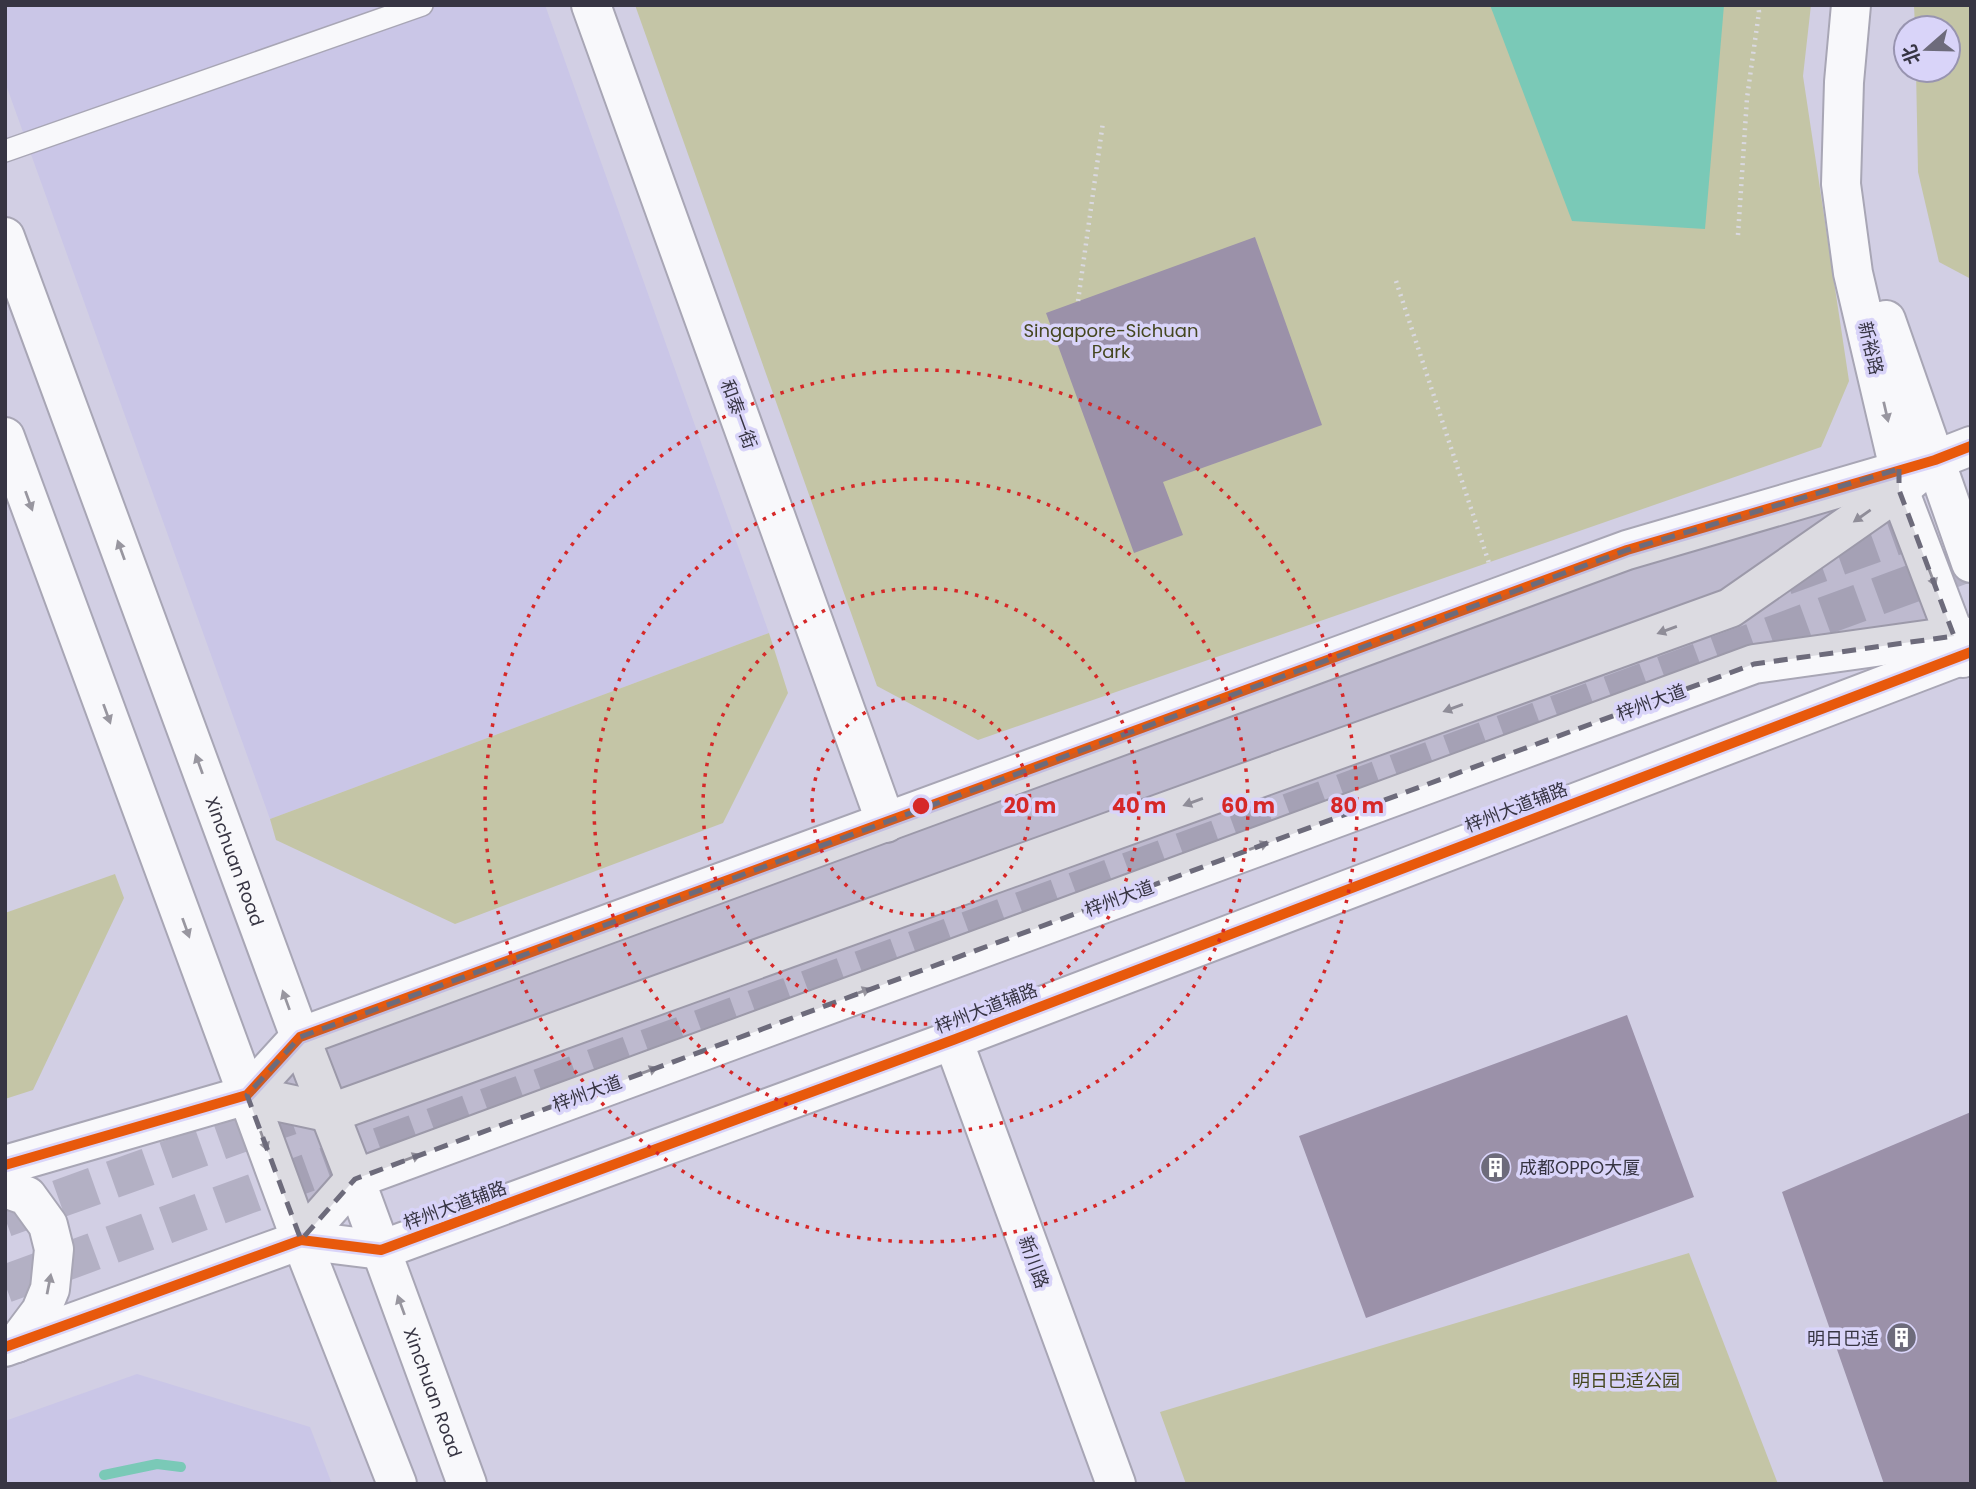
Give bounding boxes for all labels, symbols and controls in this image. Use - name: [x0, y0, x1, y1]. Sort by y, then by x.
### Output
- north arrow: [1892, 14, 1962, 84]
- text: 北: [1896, 41, 1927, 68]
- park label: Singapore-Sichuan Park: [1024, 318, 1198, 364]
- street label: 新裕路: [1853, 319, 1889, 377]
- street label: 和泰一街: [715, 376, 763, 452]
- one-way arrow: [1880, 401, 1891, 423]
- one-way arrow: [24, 490, 35, 511]
- one-way arrow: [1852, 509, 1871, 522]
- one-way arrow: [115, 540, 126, 561]
- one-way arrow: [1926, 566, 1937, 587]
- one-way arrow: [1656, 625, 1677, 636]
- street label: 梓州大道: [1613, 678, 1689, 726]
- one-way arrow: [1442, 703, 1463, 714]
- one-way arrow: [102, 704, 113, 725]
- one-way arrow: [193, 753, 204, 774]
- street label: 梓州大道辅路: [1461, 776, 1571, 838]
- text: 20 m: [1004, 791, 1056, 820]
- text: 40 m: [1112, 791, 1166, 820]
- text: 60 m: [1221, 791, 1275, 820]
- text: 80 m: [1330, 791, 1384, 820]
- street label: Xinchuan Road: [200, 793, 270, 929]
- centre of rings: [909, 794, 933, 818]
- one-way arrow: [1182, 796, 1203, 807]
- one-way arrow: [1248, 840, 1269, 851]
- street label: 梓州大道: [1081, 874, 1157, 922]
- one-way arrow: [181, 917, 192, 938]
- street label: 梓州大道辅路: [931, 977, 1041, 1039]
- one-way arrow: [851, 987, 872, 998]
- one-way arrow: [281, 990, 292, 1011]
- one-way arrow: [637, 1065, 658, 1076]
- street label: 梓州大道: [549, 1069, 625, 1117]
- one-way arrow: [259, 1131, 270, 1152]
- building icon: 成都OPPO大厦: [1479, 1150, 1513, 1184]
- one-way arrow: [401, 1152, 422, 1163]
- place label: 成都OPPO大厦: [1519, 1155, 1640, 1180]
- street label: 梓州大道辅路: [400, 1175, 510, 1235]
- street label: 新川路: [1013, 1232, 1055, 1292]
- one-way arrow: [44, 1273, 55, 1295]
- one-way arrow: [396, 1294, 407, 1315]
- building icon: 明日巴适: [1885, 1321, 1919, 1355]
- street label: Xinchuan Road: [398, 1324, 469, 1461]
- place label: 明日巴适: [1807, 1326, 1879, 1351]
- park label: 明日巴适公园: [1572, 1368, 1680, 1393]

